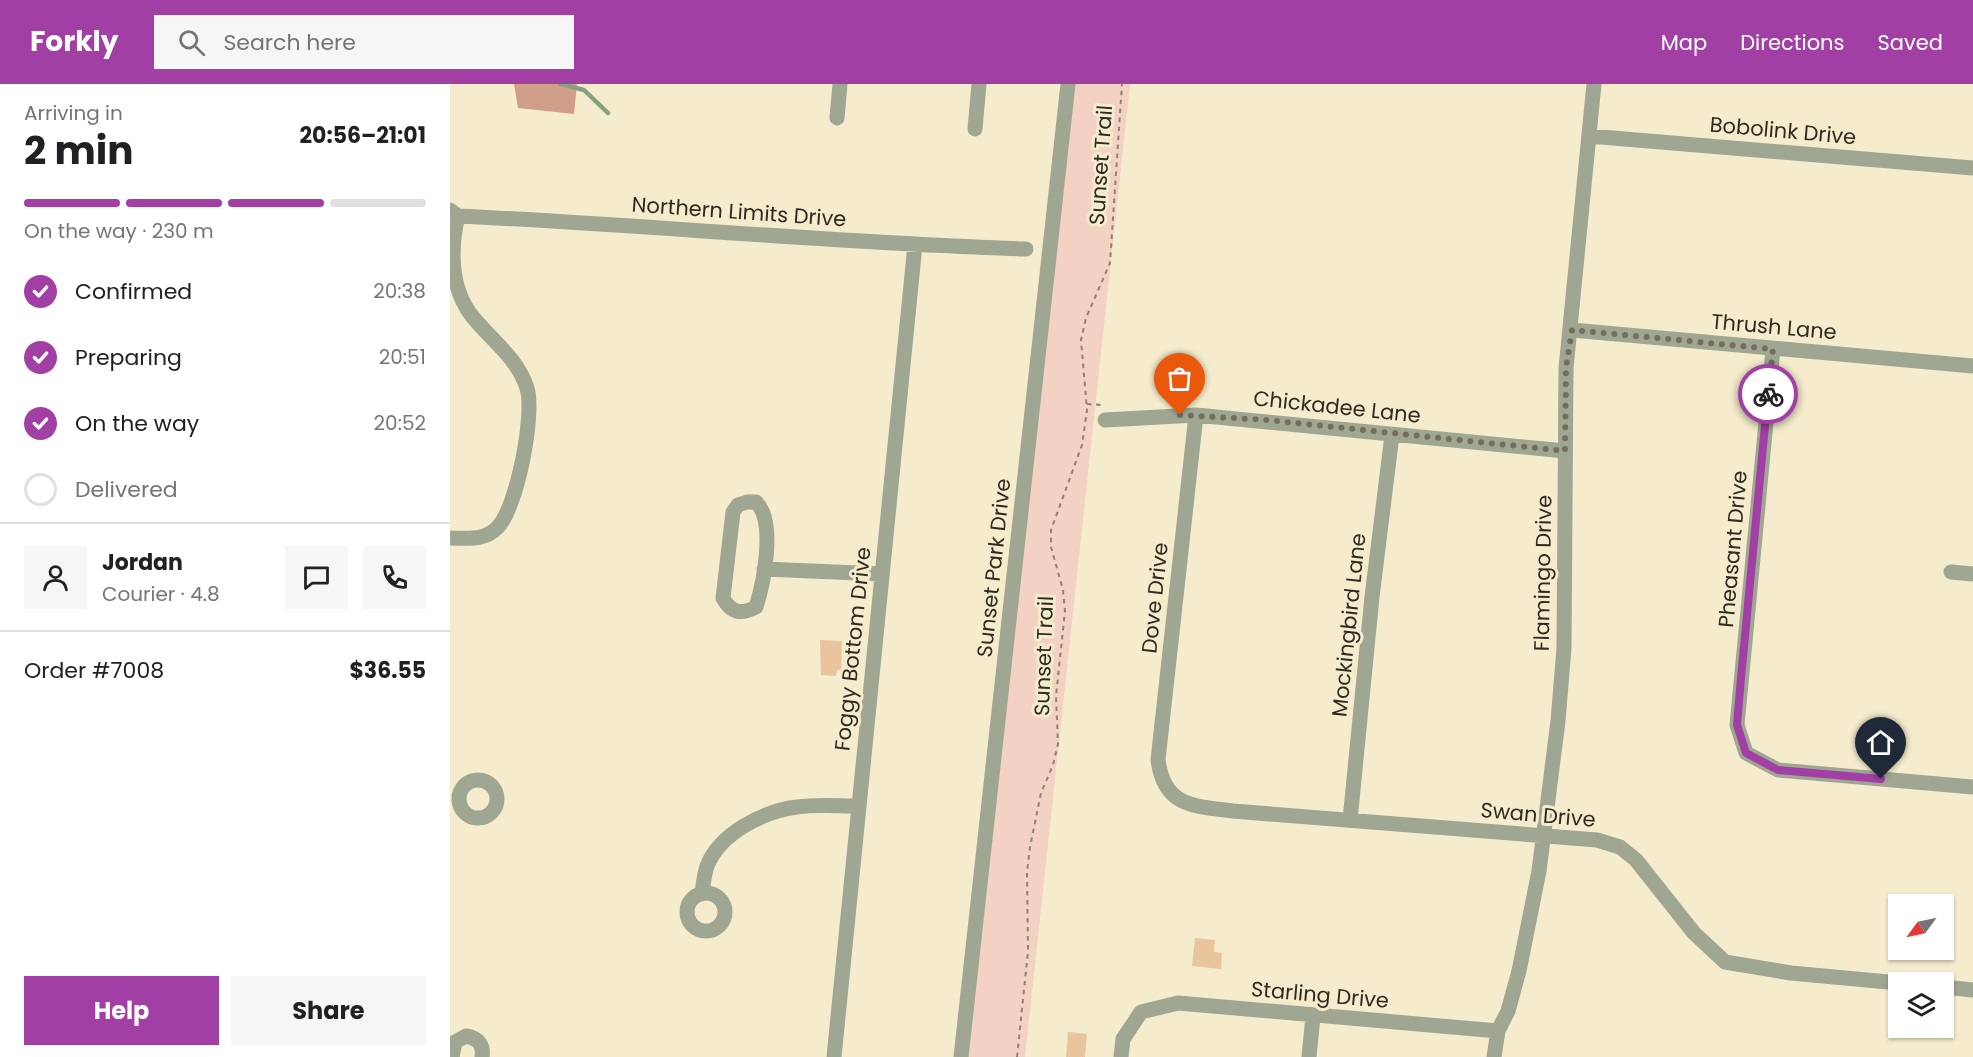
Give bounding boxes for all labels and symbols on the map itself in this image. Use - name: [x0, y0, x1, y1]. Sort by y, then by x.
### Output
- street label: Sunset Trail: [1082, 104, 1119, 226]
- street label: Bobolink Drive: [1709, 110, 1857, 151]
- street label: Northern Limits Drive: [631, 190, 847, 233]
- street label: Thrush Lane: [1710, 307, 1838, 346]
- pin: [1154, 353, 1205, 415]
- courier: [1738, 364, 1798, 424]
- street label: Chickadee Lane: [1252, 383, 1422, 430]
- street label: Pheasant Drive: [1711, 469, 1754, 629]
- street label: Sunset Park Drive: [970, 477, 1017, 659]
- street label: Flamingo Drive: [1527, 495, 1558, 651]
- street label: Mockingbird Lane: [1324, 532, 1373, 718]
- street label: Dove Drive: [1134, 541, 1175, 655]
- street label: Foggy Bottom Drive: [827, 546, 878, 752]
- street label: Sunset Trail: [1027, 595, 1060, 717]
- pin: [1855, 717, 1906, 779]
- street label: Swan Drive: [1479, 795, 1597, 834]
- north arrow: [1888, 894, 1954, 960]
- street label: Starling Drive: [1250, 974, 1390, 1015]

